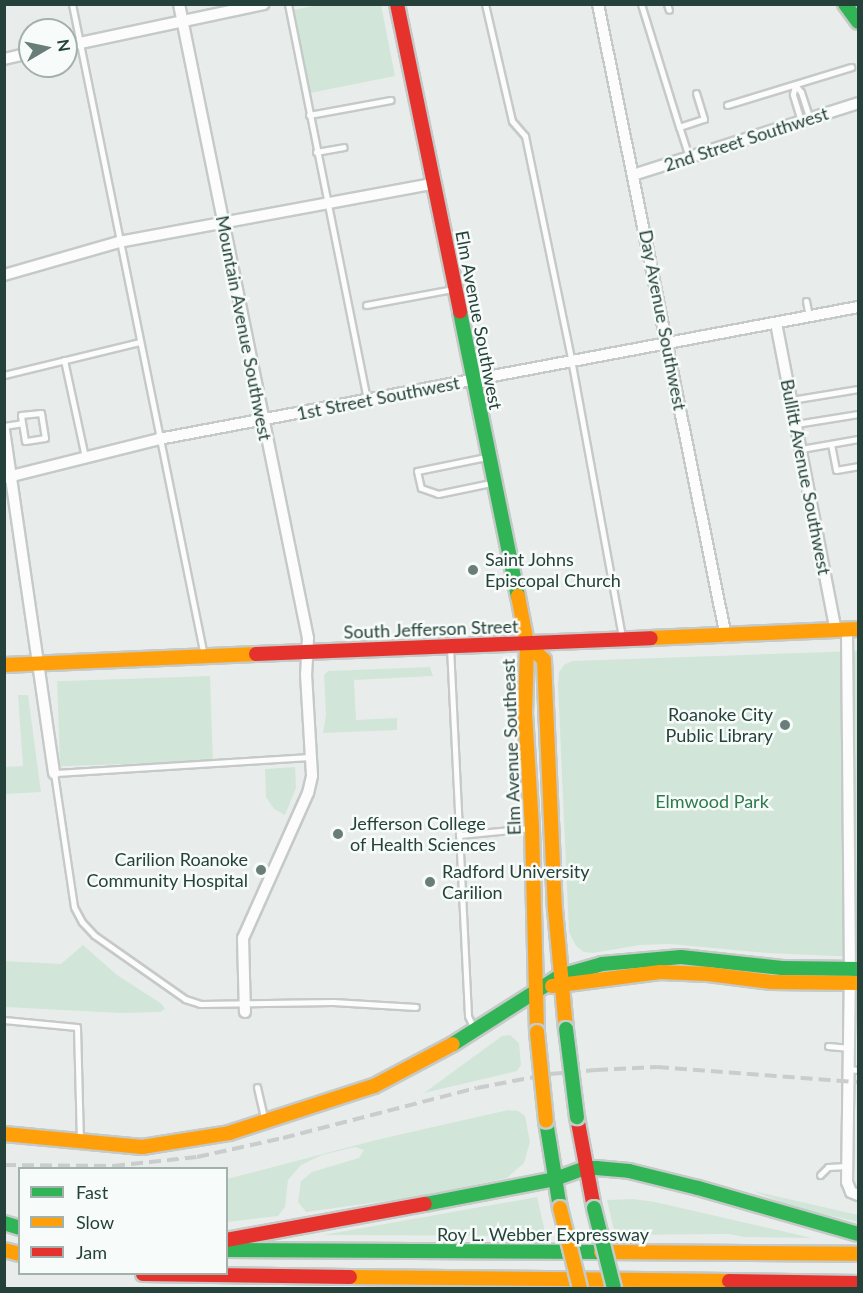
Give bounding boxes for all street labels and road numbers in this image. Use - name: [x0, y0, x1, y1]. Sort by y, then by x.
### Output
- street label: 2nd Street Southwest: [661, 102, 831, 176]
- street label: Mountain Avenue Southwest: [212, 213, 276, 443]
- street label: Day Avenue Southwest: [635, 227, 691, 413]
- street label: Elm Avenue Southwest: [451, 228, 507, 412]
- street label: 1st Street Southwest: [295, 372, 461, 424]
- street label: Bullitt Avenue Southwest: [776, 377, 836, 577]
- street label: South Jefferson Street: [343, 615, 519, 643]
- street label: Elm Avenue Southeast: [497, 658, 525, 836]
- street label: Roy L. Webber Expressway: [436, 1223, 650, 1245]

